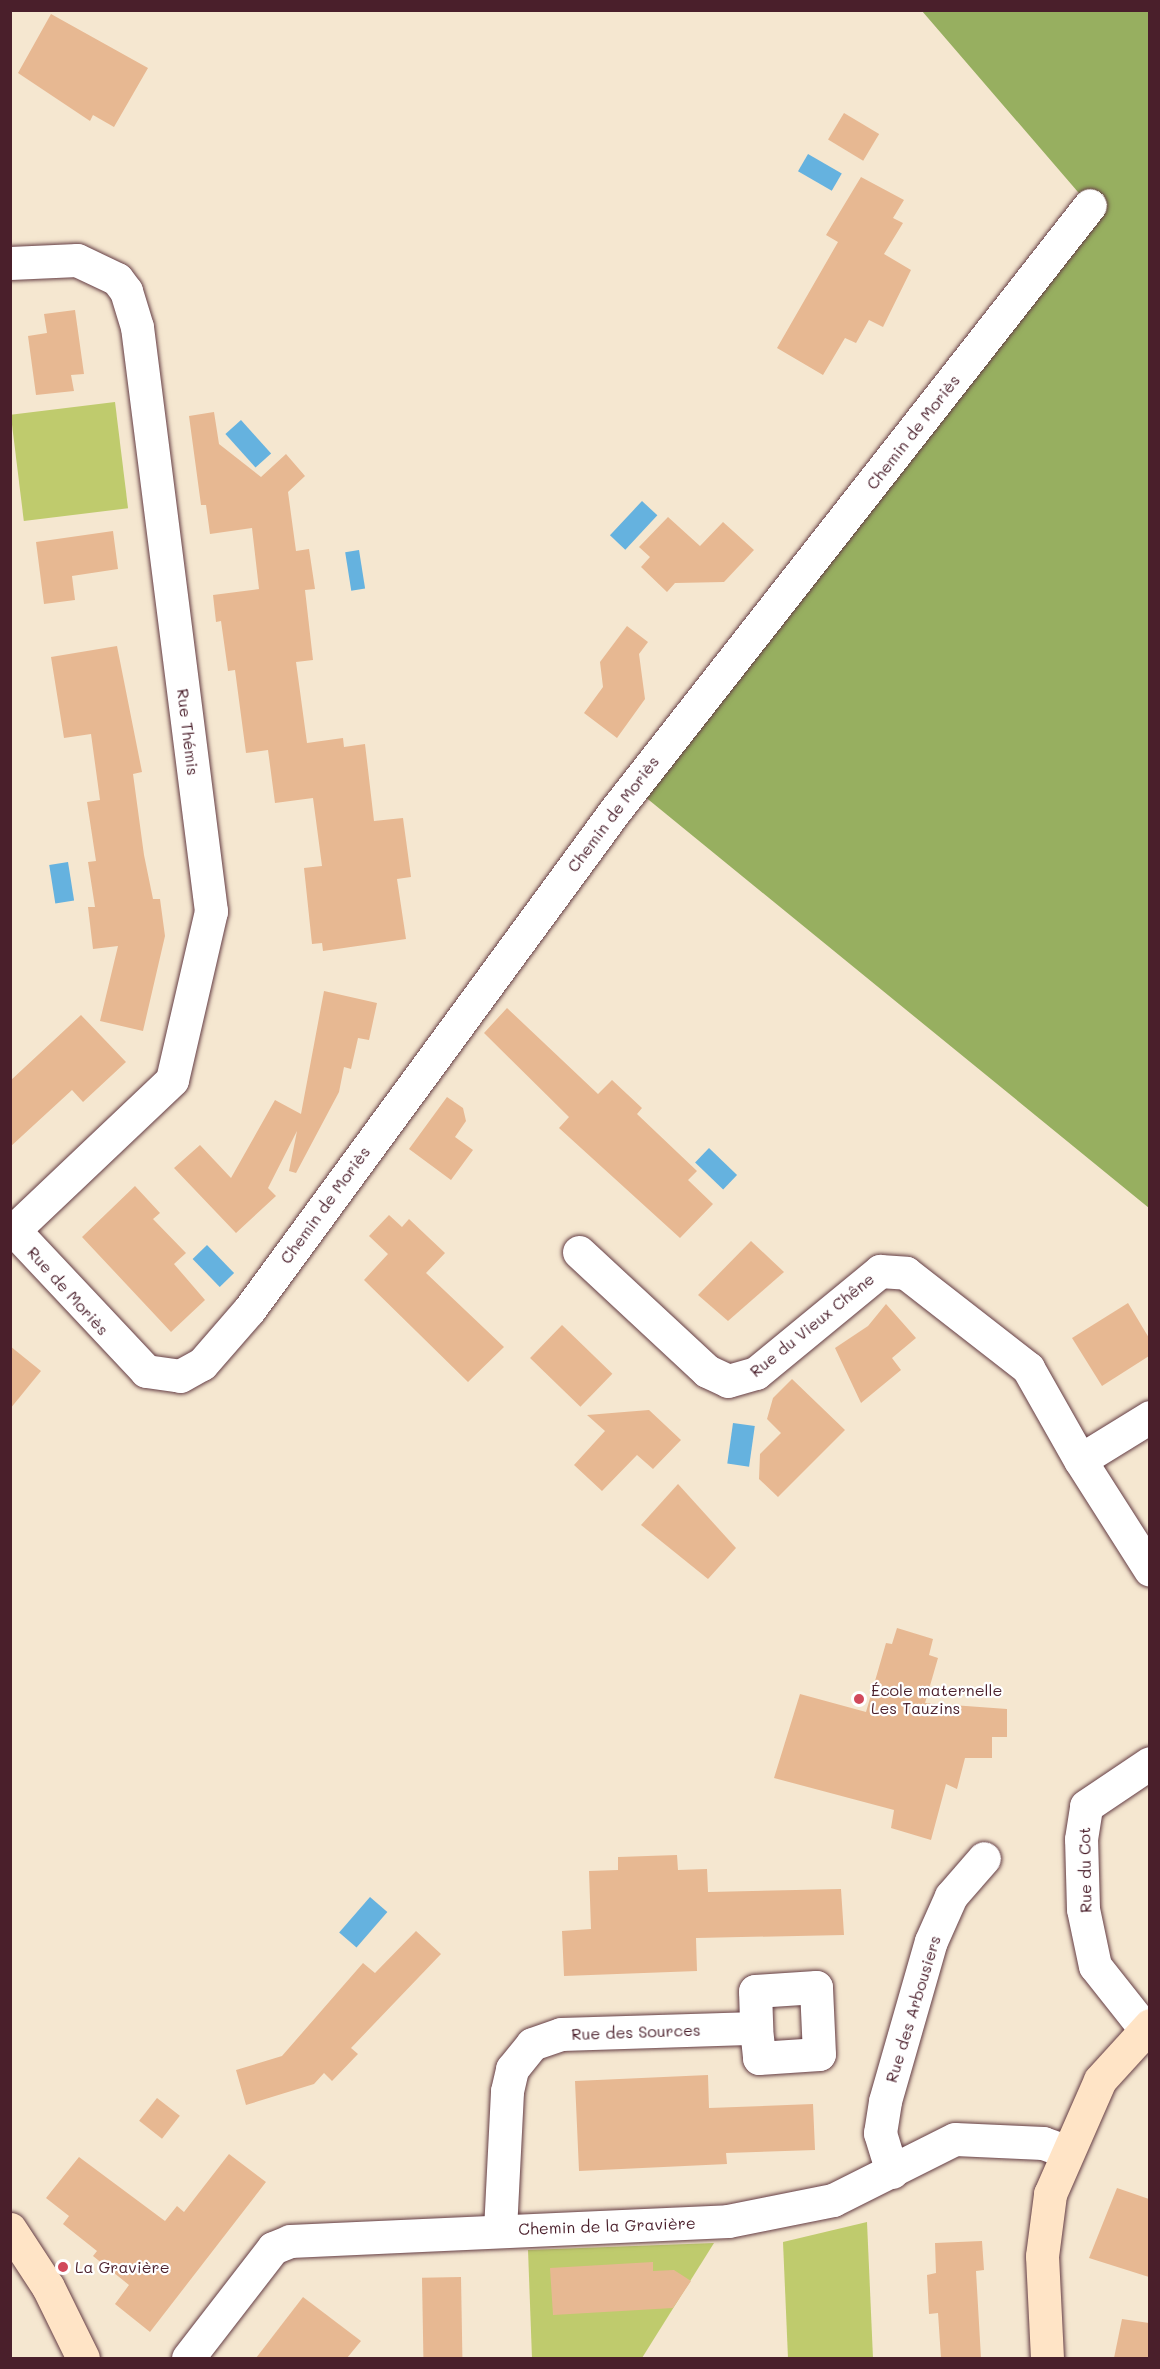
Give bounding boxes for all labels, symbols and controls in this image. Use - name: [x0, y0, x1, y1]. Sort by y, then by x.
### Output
- street label: Chemin de Moriès: [862, 371, 964, 493]
- street label: Rue Thémis: [173, 688, 203, 776]
- street label: Chemin de Moriès: [563, 752, 663, 876]
- street label: Chemin de Moriès: [276, 1143, 374, 1267]
- street label: Rue de Moriès: [23, 1243, 113, 1339]
- street label: Rue du Vieux Chêne: [746, 1269, 878, 1381]
- place label: École maternelle Les Tauzins: [871, 1680, 1003, 1718]
- marker: École maternelle Les Tauzins: [852, 1692, 866, 1706]
- street label: Rue du Cot: [1075, 1827, 1095, 1913]
- street label: Rue des Arbousiers: [881, 1933, 945, 2085]
- street label: Rue des Sources: [571, 2020, 701, 2044]
- street label: Chemin de la Gravière: [518, 2213, 696, 2239]
- place label: La Gravière: [75, 2257, 170, 2277]
- marker: La Gravière: [56, 2260, 70, 2274]

